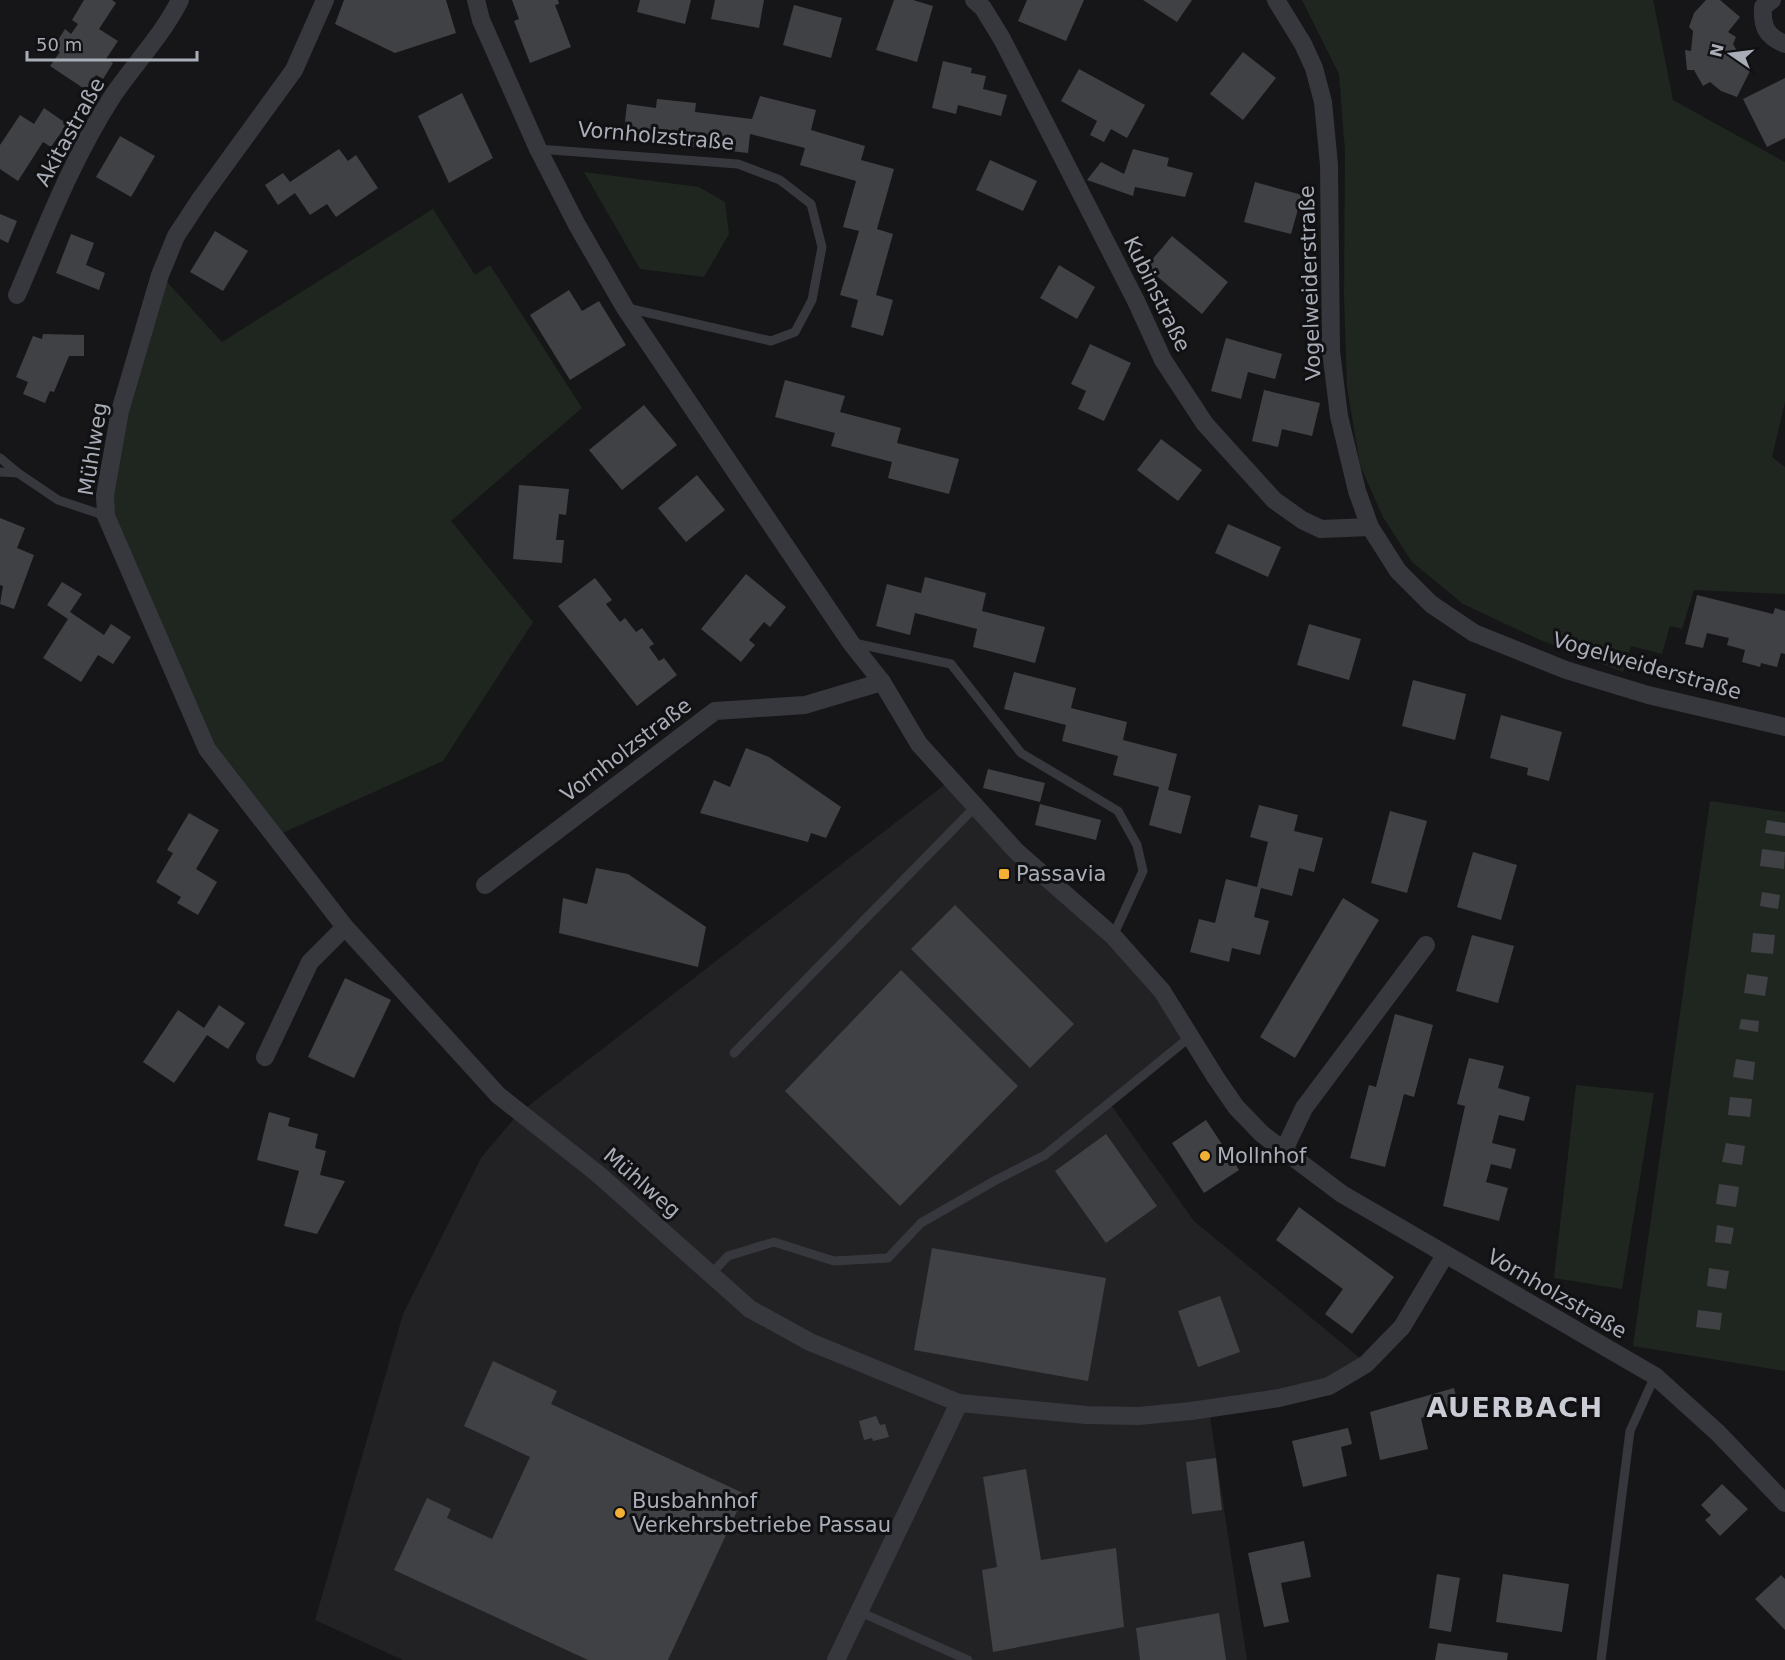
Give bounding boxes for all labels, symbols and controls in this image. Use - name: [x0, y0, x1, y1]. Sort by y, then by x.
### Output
- scale bar: [27, 24, 196, 62]
- north arrow: [1701, 24, 1761, 84]
- text: 50 m: [36, 34, 82, 55]
- text: N: [1706, 42, 1728, 59]
- street label: Akitastraße: [30, 74, 110, 190]
- street label: Vornholzstraße: [577, 117, 735, 155]
- street label: Vogelweiderstraße: [1295, 185, 1325, 381]
- street label: Kubinstraße: [1119, 232, 1195, 356]
- street label: Mühlweg: [74, 401, 112, 497]
- street label: Vogelweiderstraße: [1550, 628, 1744, 704]
- street label: Vornholzstraße: [556, 693, 696, 807]
- place label: Passavia: [1016, 862, 1106, 886]
- marker: Passavia: [997, 867, 1011, 881]
- street label: Mühlweg: [599, 1143, 685, 1223]
- place label: Mollnhof: [1217, 1144, 1307, 1168]
- marker: Mollnhof: [1198, 1149, 1212, 1163]
- street label: Vornholzstraße: [1483, 1244, 1631, 1344]
- district label: AUERBACH: [1426, 1392, 1604, 1423]
- place label: Busbahnhof Verkehrsbetriebe Passau: [632, 1489, 891, 1537]
- marker: Busbahnhof Verkehrsbetriebe Passau: [613, 1506, 627, 1520]

